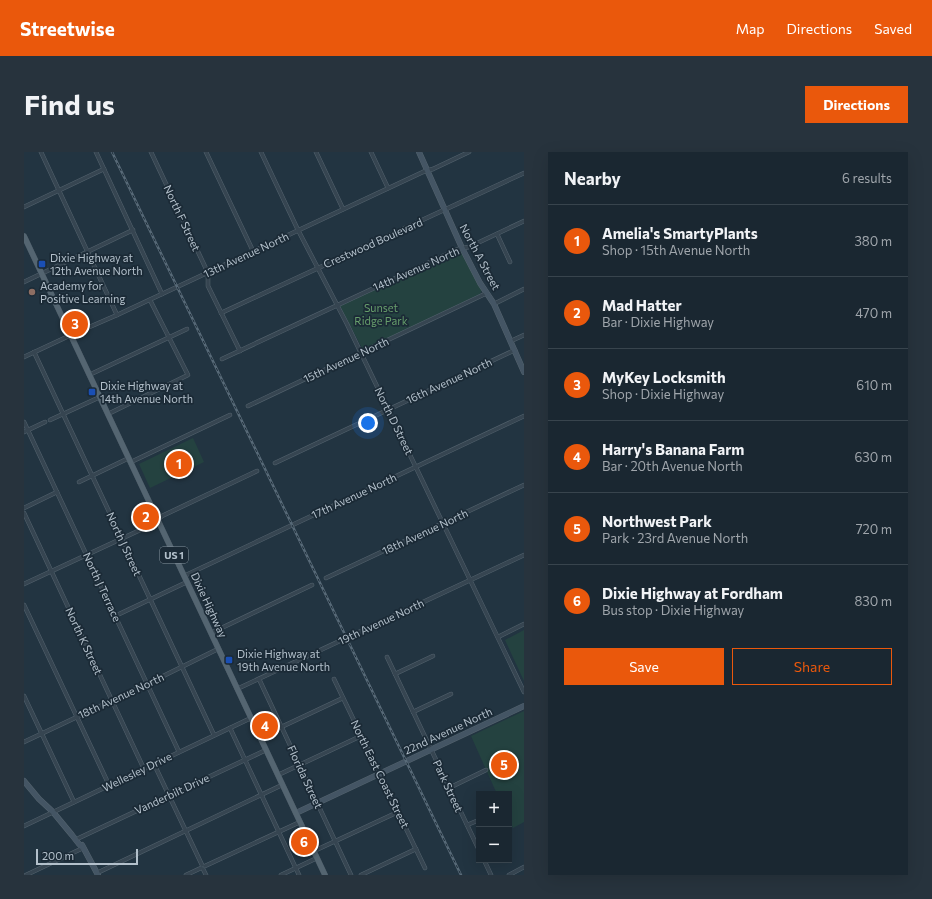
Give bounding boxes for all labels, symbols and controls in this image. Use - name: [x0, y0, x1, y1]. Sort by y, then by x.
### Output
- text: Streetwise: [20, 17, 115, 40]
- text: Map: [736, 20, 765, 37]
- text: Directions: [787, 20, 852, 37]
- text: Saved: [874, 20, 912, 37]
- button: Directions: [805, 86, 908, 123]
- text: Find us: [24, 87, 115, 121]
- text: Nearby: [564, 168, 621, 189]
- text: 6 results: [842, 170, 892, 186]
- street label: North F Street: [161, 183, 204, 253]
- street label: Crestwood Boulevard: [321, 215, 424, 270]
- street label: North A Street: [458, 221, 504, 292]
- text: Amelia's SmartyPlants: [602, 224, 758, 242]
- street label: 13th Avenue North: [201, 229, 291, 280]
- text: 1: [574, 233, 580, 249]
- text: 380 m: [854, 233, 892, 249]
- text: Shop · 15th Avenue North: [602, 242, 750, 258]
- street label: 14th Avenue North: [371, 244, 461, 293]
- place label: Dixie Highway at 12th Avenue North: [50, 251, 143, 277]
- marker: Dixie Highway at 12th Avenue North: [37, 259, 47, 269]
- place label: Academy for Positive Learning: [40, 279, 125, 305]
- marker: Academy for Positive Learning: [27, 287, 37, 297]
- text: Mad Hatter: [602, 296, 682, 314]
- park label: Sunset Ridge Park: [354, 301, 408, 327]
- text: 2: [573, 305, 581, 321]
- text: 470 m: [855, 305, 892, 321]
- pin: 3: [62, 309, 88, 339]
- text: Bar · Dixie Highway: [602, 314, 714, 330]
- street label: 15th Avenue North: [301, 334, 391, 385]
- street label: 16th Avenue North: [404, 355, 494, 406]
- text: MyKey Locksmith: [602, 368, 726, 386]
- text: 3: [573, 377, 581, 393]
- text: 610 m: [856, 377, 892, 393]
- place label: Dixie Highway at 14th Avenue North: [100, 379, 193, 405]
- street label: North D Street: [373, 385, 417, 457]
- text: Shop · Dixie Highway: [602, 386, 724, 402]
- marker: Dixie Highway at 14th Avenue North: [87, 387, 97, 397]
- your location: [358, 413, 378, 433]
- text: Harry's Banana Farm: [602, 440, 744, 458]
- pin: 1: [166, 449, 192, 479]
- text: 4: [573, 449, 581, 465]
- text: 630 m: [854, 449, 892, 465]
- text: Bar · 20th Avenue North: [602, 458, 743, 474]
- street label: 17th Avenue North: [309, 470, 398, 521]
- pin: 2: [133, 502, 159, 532]
- street label: 18th Avenue North: [380, 506, 470, 557]
- street label: North J Street: [103, 510, 145, 578]
- text: Northwest Park: [602, 512, 712, 530]
- text: 5: [573, 521, 581, 537]
- text: 720 m: [856, 521, 892, 537]
- text: Park · 23rd Avenue North: [602, 530, 748, 546]
- road number: US 1: [160, 547, 188, 563]
- street label: North J Terrace: [80, 550, 124, 624]
- street label: Dixie Highway: [189, 570, 230, 640]
- text: Dixie Highway at Fordham: [602, 584, 783, 602]
- text: 6: [573, 593, 581, 609]
- text: 830 m: [854, 593, 892, 609]
- street label: 19th Avenue North: [336, 596, 426, 647]
- text: Bus stop · Dixie Highway: [602, 602, 744, 618]
- street label: North K Street: [63, 605, 106, 677]
- place label: Dixie Highway at 19th Avenue North: [237, 647, 330, 673]
- button: Save: [564, 648, 724, 685]
- button: Share: [732, 648, 892, 685]
- marker: Dixie Highway at 19th Avenue North: [224, 655, 234, 665]
- street label: 18th Avenue North: [76, 670, 166, 721]
- street label: 22nd Avenue North: [402, 704, 494, 757]
- pin: 4: [252, 711, 278, 741]
- street label: North East Coast Street: [349, 718, 412, 830]
- street label: Florida Street: [285, 743, 326, 811]
- street label: Wellesley Drive: [100, 749, 174, 794]
- pin: 5: [491, 750, 517, 780]
- street label: Park Street: [431, 758, 466, 814]
- street label: Vanderbilt Drive: [132, 770, 211, 817]
- map controls: [476, 791, 512, 863]
- button: +: [476, 791, 512, 827]
- pin: 6: [291, 827, 317, 857]
- button: −: [476, 827, 512, 863]
- scale bar: [36, 847, 138, 866]
- text: 200 m: [42, 849, 74, 862]

